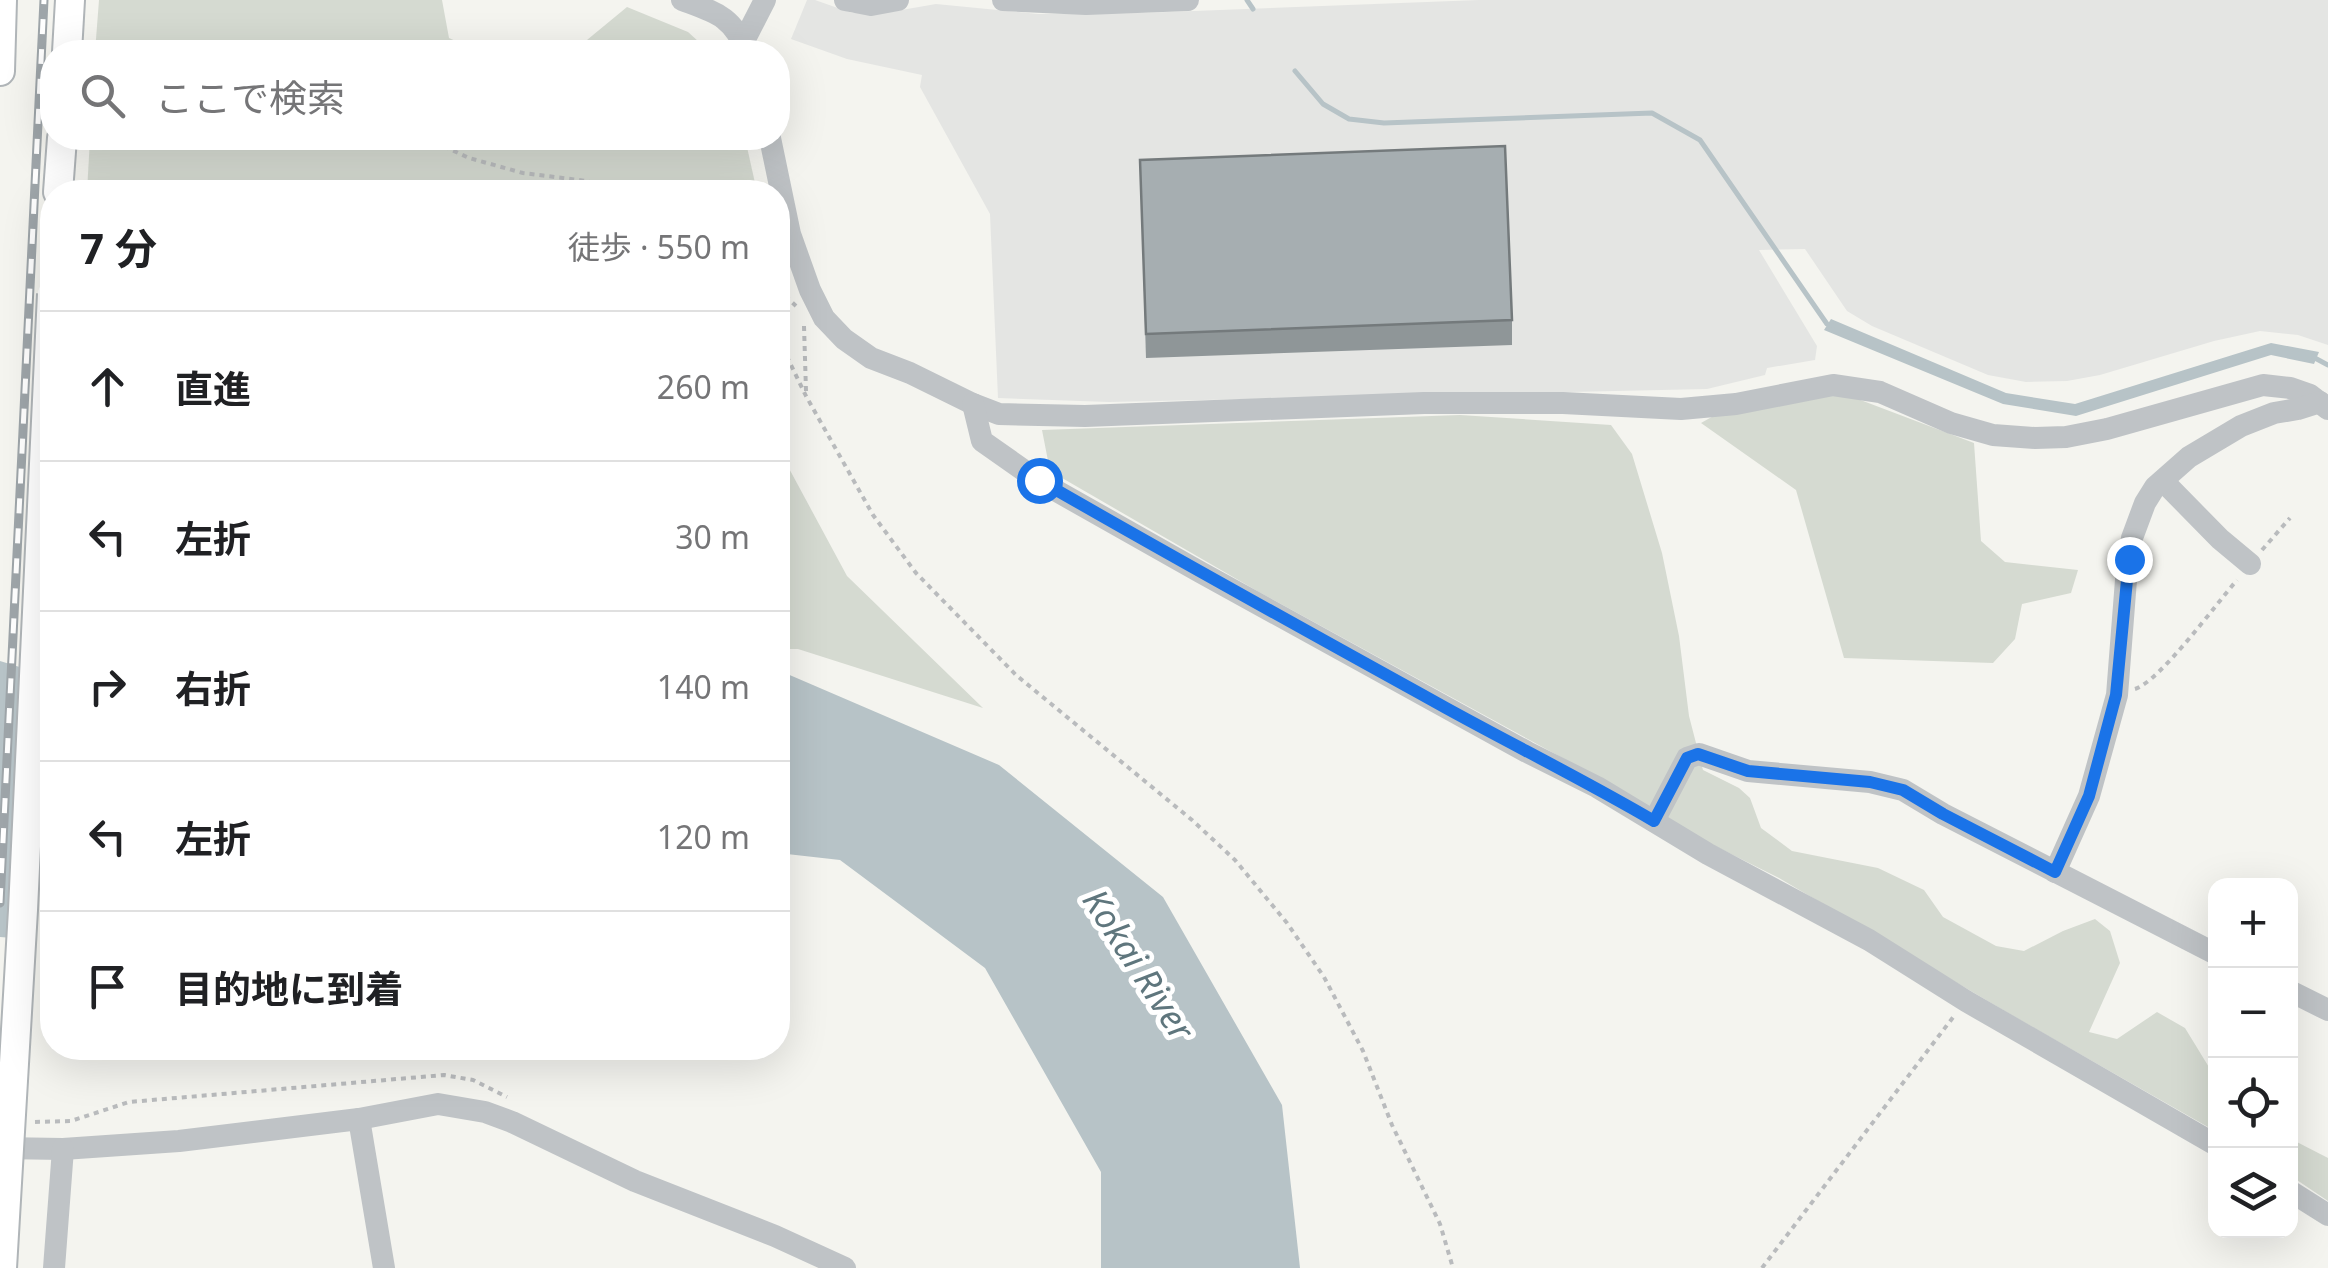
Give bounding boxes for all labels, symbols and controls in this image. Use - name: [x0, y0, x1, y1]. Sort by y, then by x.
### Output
- search box: [40, 40, 790, 150]
- icon: search: [75, 68, 130, 123]
- text: ここで検索: [155, 71, 345, 123]
- text: 7 分: [80, 219, 157, 276]
- text: 徒歩 · 550 m: [568, 225, 750, 268]
- icon: ahead: [80, 359, 135, 414]
- text: 直進: [175, 362, 251, 414]
- text: 260 m: [657, 365, 750, 408]
- route start: [1017, 458, 1063, 504]
- icon: left: [80, 509, 135, 564]
- text: 左折: [175, 512, 251, 564]
- text: 30 m: [675, 515, 750, 558]
- route end: [2107, 537, 2153, 583]
- icon: right: [80, 659, 135, 714]
- text: 右折: [175, 662, 251, 714]
- text: 140 m: [657, 665, 750, 708]
- icon: left: [80, 809, 135, 864]
- text: 左折: [175, 812, 251, 864]
- text: 120 m: [657, 815, 750, 858]
- map controls: [2208, 878, 2298, 1238]
- button: +: [2208, 878, 2298, 968]
- water label: Kokai River: [1073, 879, 1207, 1051]
- icon: arrive: [80, 959, 135, 1014]
- text: 目的地に到着: [175, 962, 403, 1014]
- button: −: [2208, 968, 2298, 1058]
- button: locate: [2208, 1058, 2298, 1148]
- button: layers: [2208, 1148, 2298, 1238]

